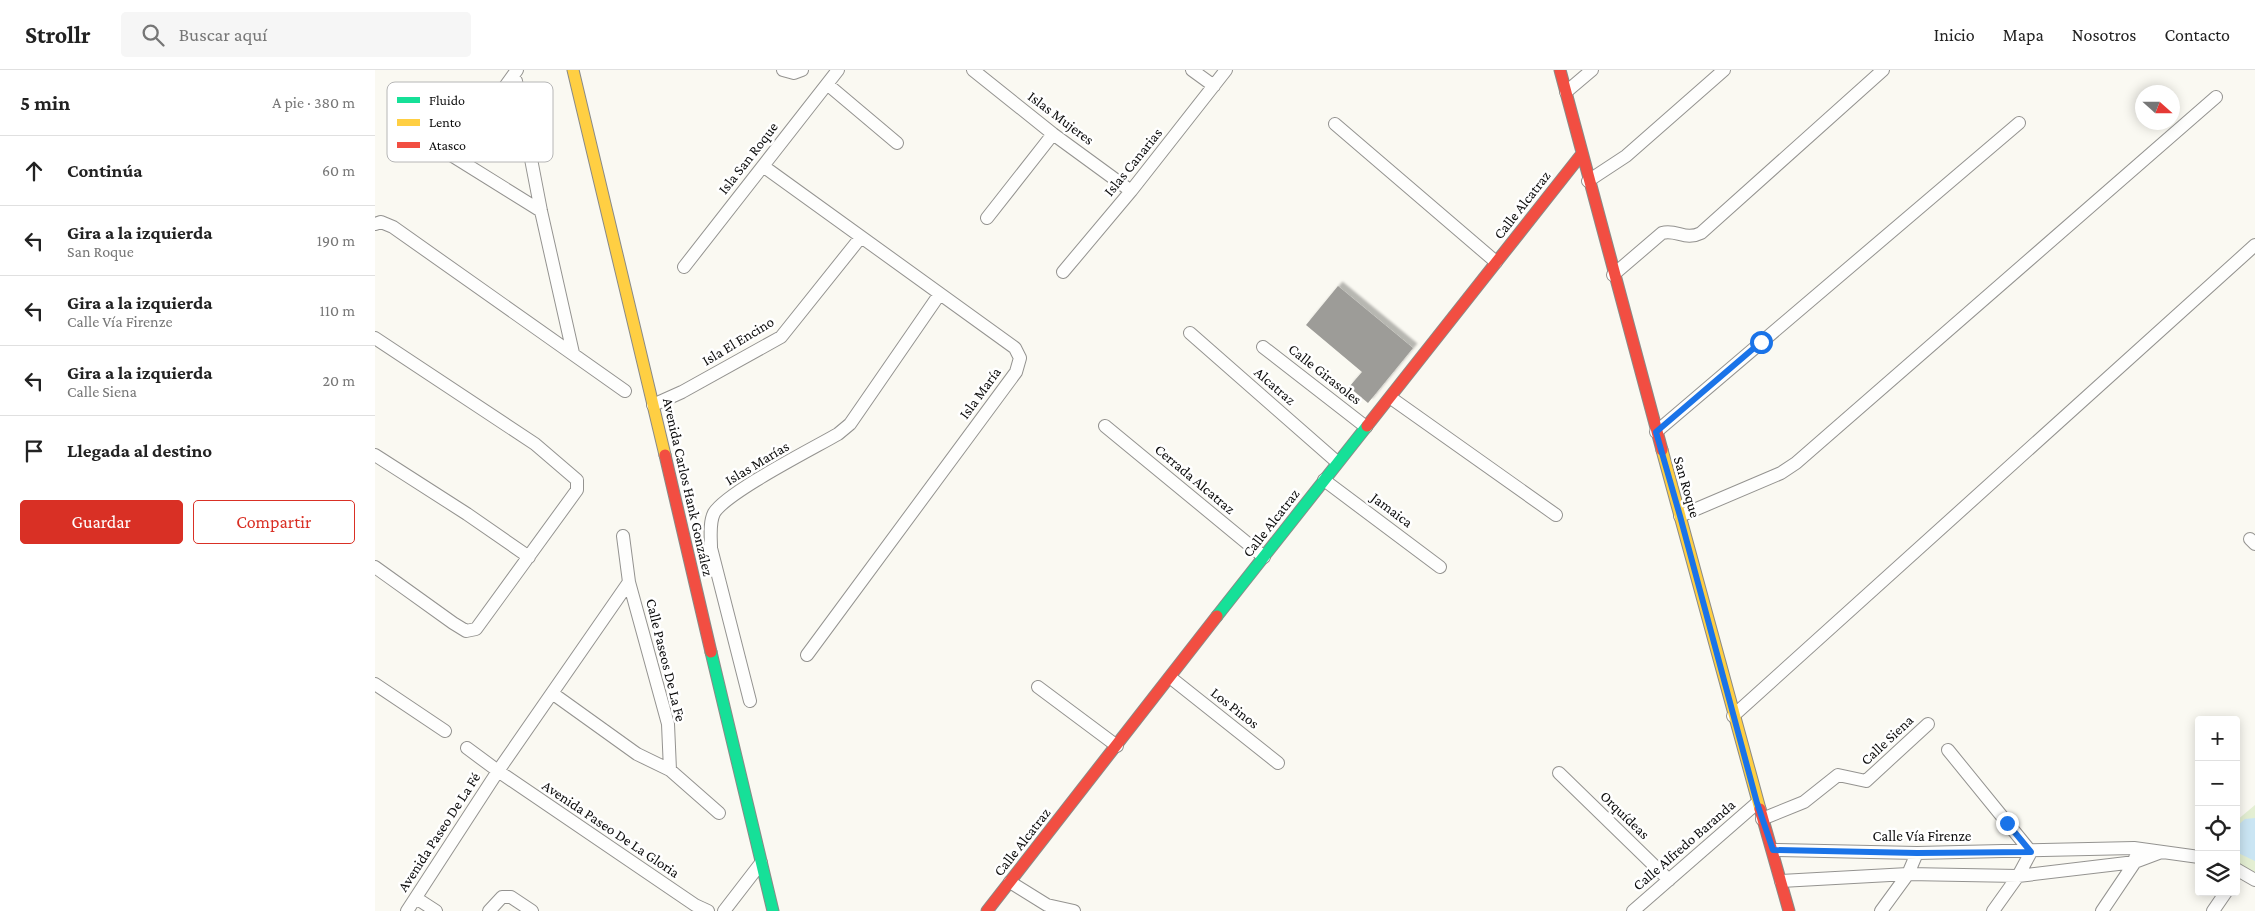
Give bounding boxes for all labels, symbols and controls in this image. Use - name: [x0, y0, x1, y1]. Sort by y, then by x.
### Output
- search box: [121, 12, 471, 57]
- text: Strollr: [25, 21, 91, 48]
- icon: search: [139, 21, 167, 49]
- text: Buscar aquí: [179, 24, 267, 45]
- text: Inicio: [1934, 25, 1975, 45]
- text: Mapa: [2003, 25, 2044, 45]
- text: Nosotros: [2072, 25, 2136, 45]
- text: Contacto: [2164, 25, 2230, 45]
- legend: [387, 82, 553, 162]
- north arrow: [2135, 85, 2180, 130]
- street label: Islas Mujeres: [1024, 88, 1097, 149]
- text: 5 min: [20, 91, 70, 115]
- text: Fluido: [429, 92, 465, 108]
- text: A pie · 380 m: [272, 94, 355, 111]
- text: Lento: [429, 114, 461, 130]
- street label: Isla San Roque: [715, 119, 782, 198]
- street label: Islas Canarias: [1101, 125, 1165, 199]
- text: Atasco: [429, 137, 466, 153]
- icon: ahead: [20, 157, 48, 185]
- text: Continúa: [67, 160, 143, 181]
- text: 60 m: [322, 162, 355, 179]
- street label: Calle Alcatraz: [1490, 168, 1554, 242]
- text: Gira a la izquierda: [67, 222, 213, 243]
- icon: left: [20, 227, 48, 255]
- text: 190 m: [317, 232, 355, 249]
- text: San Roque: [67, 243, 134, 260]
- text: Gira a la izquierda: [67, 292, 213, 313]
- icon: left: [20, 297, 48, 325]
- text: 110 m: [319, 302, 355, 319]
- text: Calle Vía Firenze: [67, 313, 172, 330]
- street label: Isla El Encino: [699, 313, 777, 369]
- route start: [1750, 331, 1773, 354]
- street label: Calle Girasoles: [1285, 341, 1365, 408]
- text: Gira a la izquierda: [67, 362, 213, 383]
- street label: Isla María: [956, 364, 1004, 422]
- street label: Alcatraz: [1251, 364, 1299, 408]
- icon: left: [20, 367, 48, 395]
- text: 20 m: [322, 372, 355, 389]
- text: Calle Siena: [67, 383, 137, 400]
- street label: Avenida Carlos Hank González: [660, 396, 716, 578]
- icon: arrive: [20, 437, 48, 465]
- street label: Islas Marías: [722, 438, 792, 488]
- text: Llegada al destino: [67, 440, 212, 461]
- street label: Cerrada Alcatraz: [1152, 441, 1238, 517]
- street label: San Roque: [1670, 455, 1703, 520]
- street label: Calle Alcatraz: [1239, 486, 1303, 560]
- street label: Jamaica: [1366, 488, 1416, 532]
- button: Guardar: [20, 500, 183, 544]
- button: Compartir: [193, 500, 355, 544]
- street label: Calle Paseos De La Fe: [643, 597, 689, 724]
- street label: Los Pinos: [1208, 684, 1262, 732]
- street label: Calle Siena: [1858, 712, 1916, 768]
- map controls: [2195, 716, 2240, 896]
- button: +: [2195, 716, 2240, 761]
- button: −: [2195, 761, 2240, 806]
- street label: Avenida Paseo De La Fé: [395, 769, 484, 894]
- street label: Avenida Paseo De La Gloria: [539, 777, 683, 881]
- street label: Orquídeas: [1596, 788, 1653, 843]
- street label: Calle Alfredo Baranda: [1630, 796, 1738, 894]
- street label: Calle Alcatraz: [990, 805, 1054, 879]
- button: locate: [2195, 806, 2240, 851]
- route end: [1996, 812, 2019, 835]
- street label: Calle Vía Firenze: [1873, 828, 1972, 844]
- button: layers: [2195, 851, 2240, 896]

